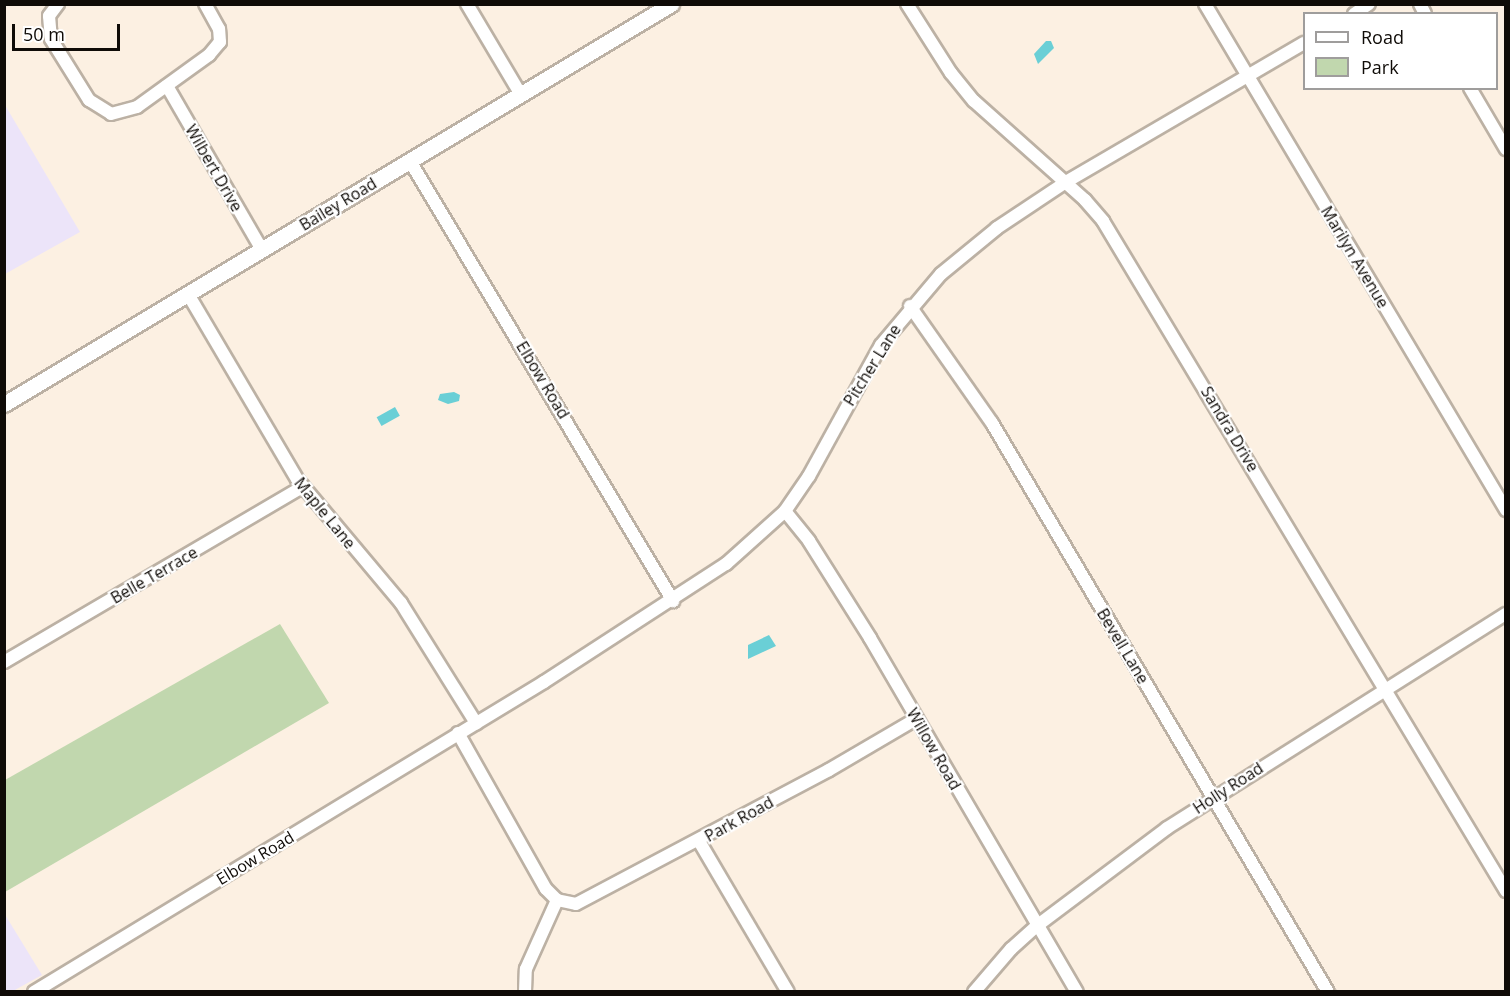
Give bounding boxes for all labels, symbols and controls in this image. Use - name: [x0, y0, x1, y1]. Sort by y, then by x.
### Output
- scale bar: [15, 12, 123, 50]
- legend: [1303, 12, 1498, 90]
- text: 50 m: [23, 22, 65, 46]
- text: Road: [1361, 25, 1404, 49]
- text: Park: [1361, 55, 1399, 79]
- street label: Wilbert Drive: [181, 121, 247, 215]
- street label: Bailey Road: [296, 173, 380, 235]
- street label: Marilyn Avenue: [1317, 203, 1393, 311]
- street label: Pitcher Lane: [839, 321, 905, 409]
- street label: Elbow Road: [512, 338, 574, 422]
- street label: Sandra Drive: [1197, 383, 1263, 475]
- street label: Maple Lane: [290, 473, 360, 553]
- street label: Belle Terrace: [107, 542, 201, 608]
- street label: Bevell Lane: [1093, 605, 1153, 687]
- street label: Willow Road: [903, 705, 965, 793]
- street label: Holly Road: [1189, 758, 1267, 818]
- street label: Park Road: [701, 792, 777, 846]
- street label: Elbow Road: [213, 827, 297, 889]

